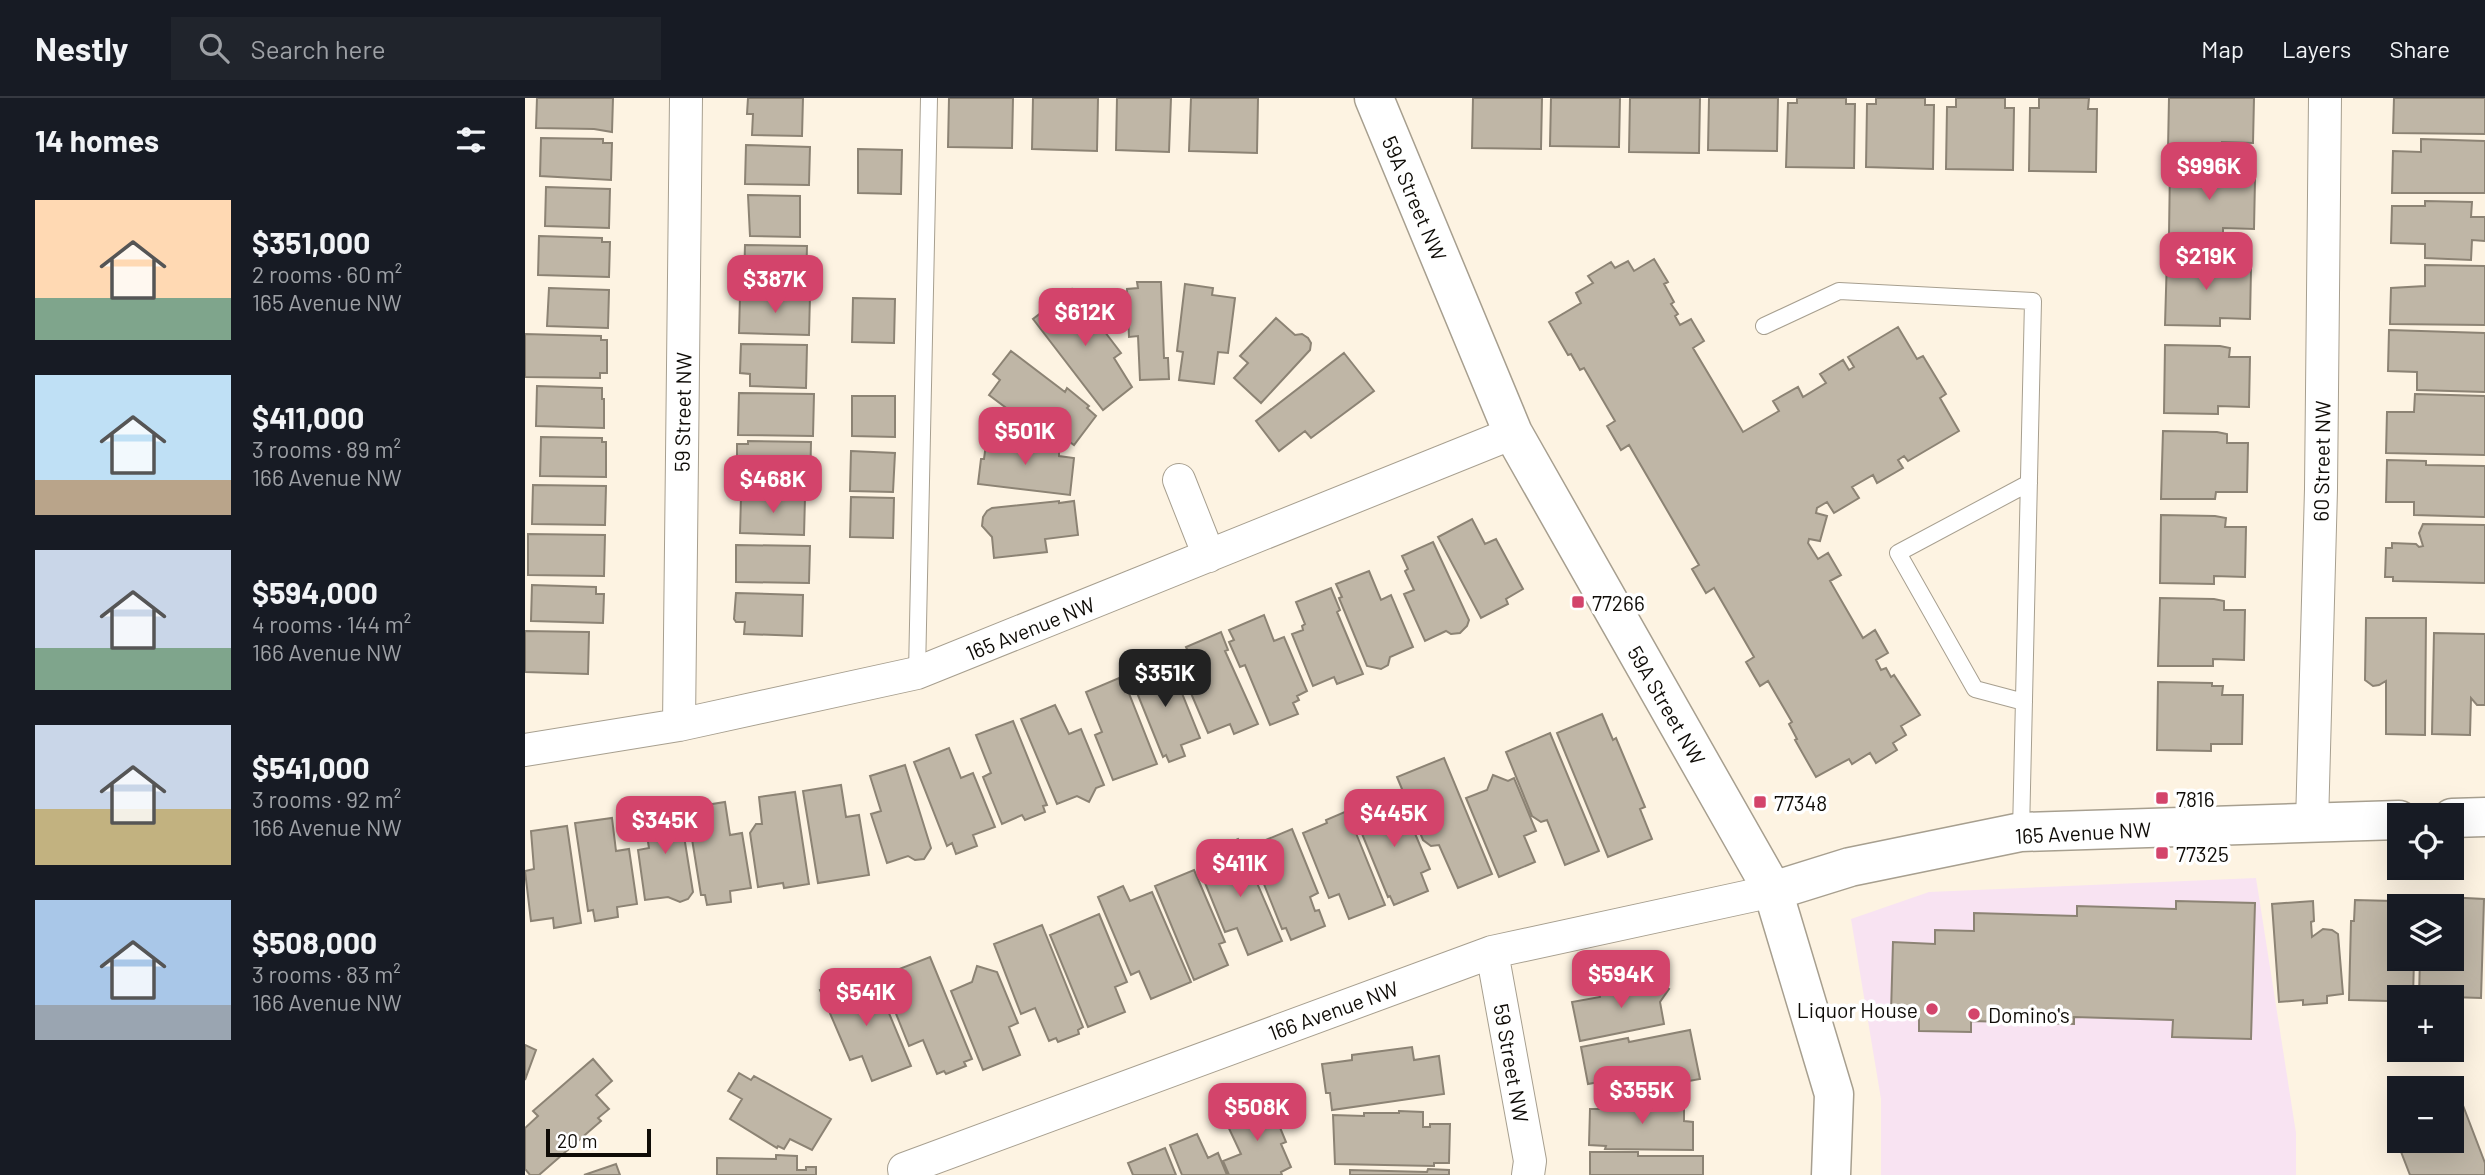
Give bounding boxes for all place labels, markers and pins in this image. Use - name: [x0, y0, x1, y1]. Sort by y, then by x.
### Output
- pin: $996K: [2160, 142, 2258, 202]
- pin: $219K: [2157, 232, 2255, 292]
- pin: $387K: [726, 256, 824, 315]
- pin: $612K: [1036, 288, 1134, 348]
- pin: $501K: [976, 408, 1074, 467]
- pin: $468K: [724, 456, 822, 515]
- place label: 77266: [1592, 590, 1645, 615]
- marker: 77266: [1570, 594, 1586, 610]
- pin: $351K: [1116, 650, 1214, 709]
- place label: 7816: [2176, 786, 2214, 811]
- pin: $445K: [1345, 790, 1443, 849]
- place label: 77348: [1774, 790, 1827, 815]
- marker: 7816: [2154, 790, 2170, 806]
- marker: 77348: [1752, 794, 1768, 810]
- pin: $345K: [616, 796, 714, 856]
- pin: $411K: [1191, 840, 1289, 899]
- place label: 77325: [2176, 841, 2229, 866]
- marker: 77325: [2154, 845, 2170, 861]
- pin: $594K: [1572, 950, 1670, 1010]
- pin: $541K: [817, 968, 915, 1028]
- place label: Liquor House: [1797, 997, 1918, 1022]
- marker: Liquor House: [1924, 1001, 1940, 1017]
- place label: Domino's: [1988, 1002, 2070, 1027]
- marker: Domino's: [1966, 1006, 1982, 1022]
- pin: $355K: [1593, 1066, 1691, 1126]
- pin: $508K: [1208, 1084, 1306, 1143]

